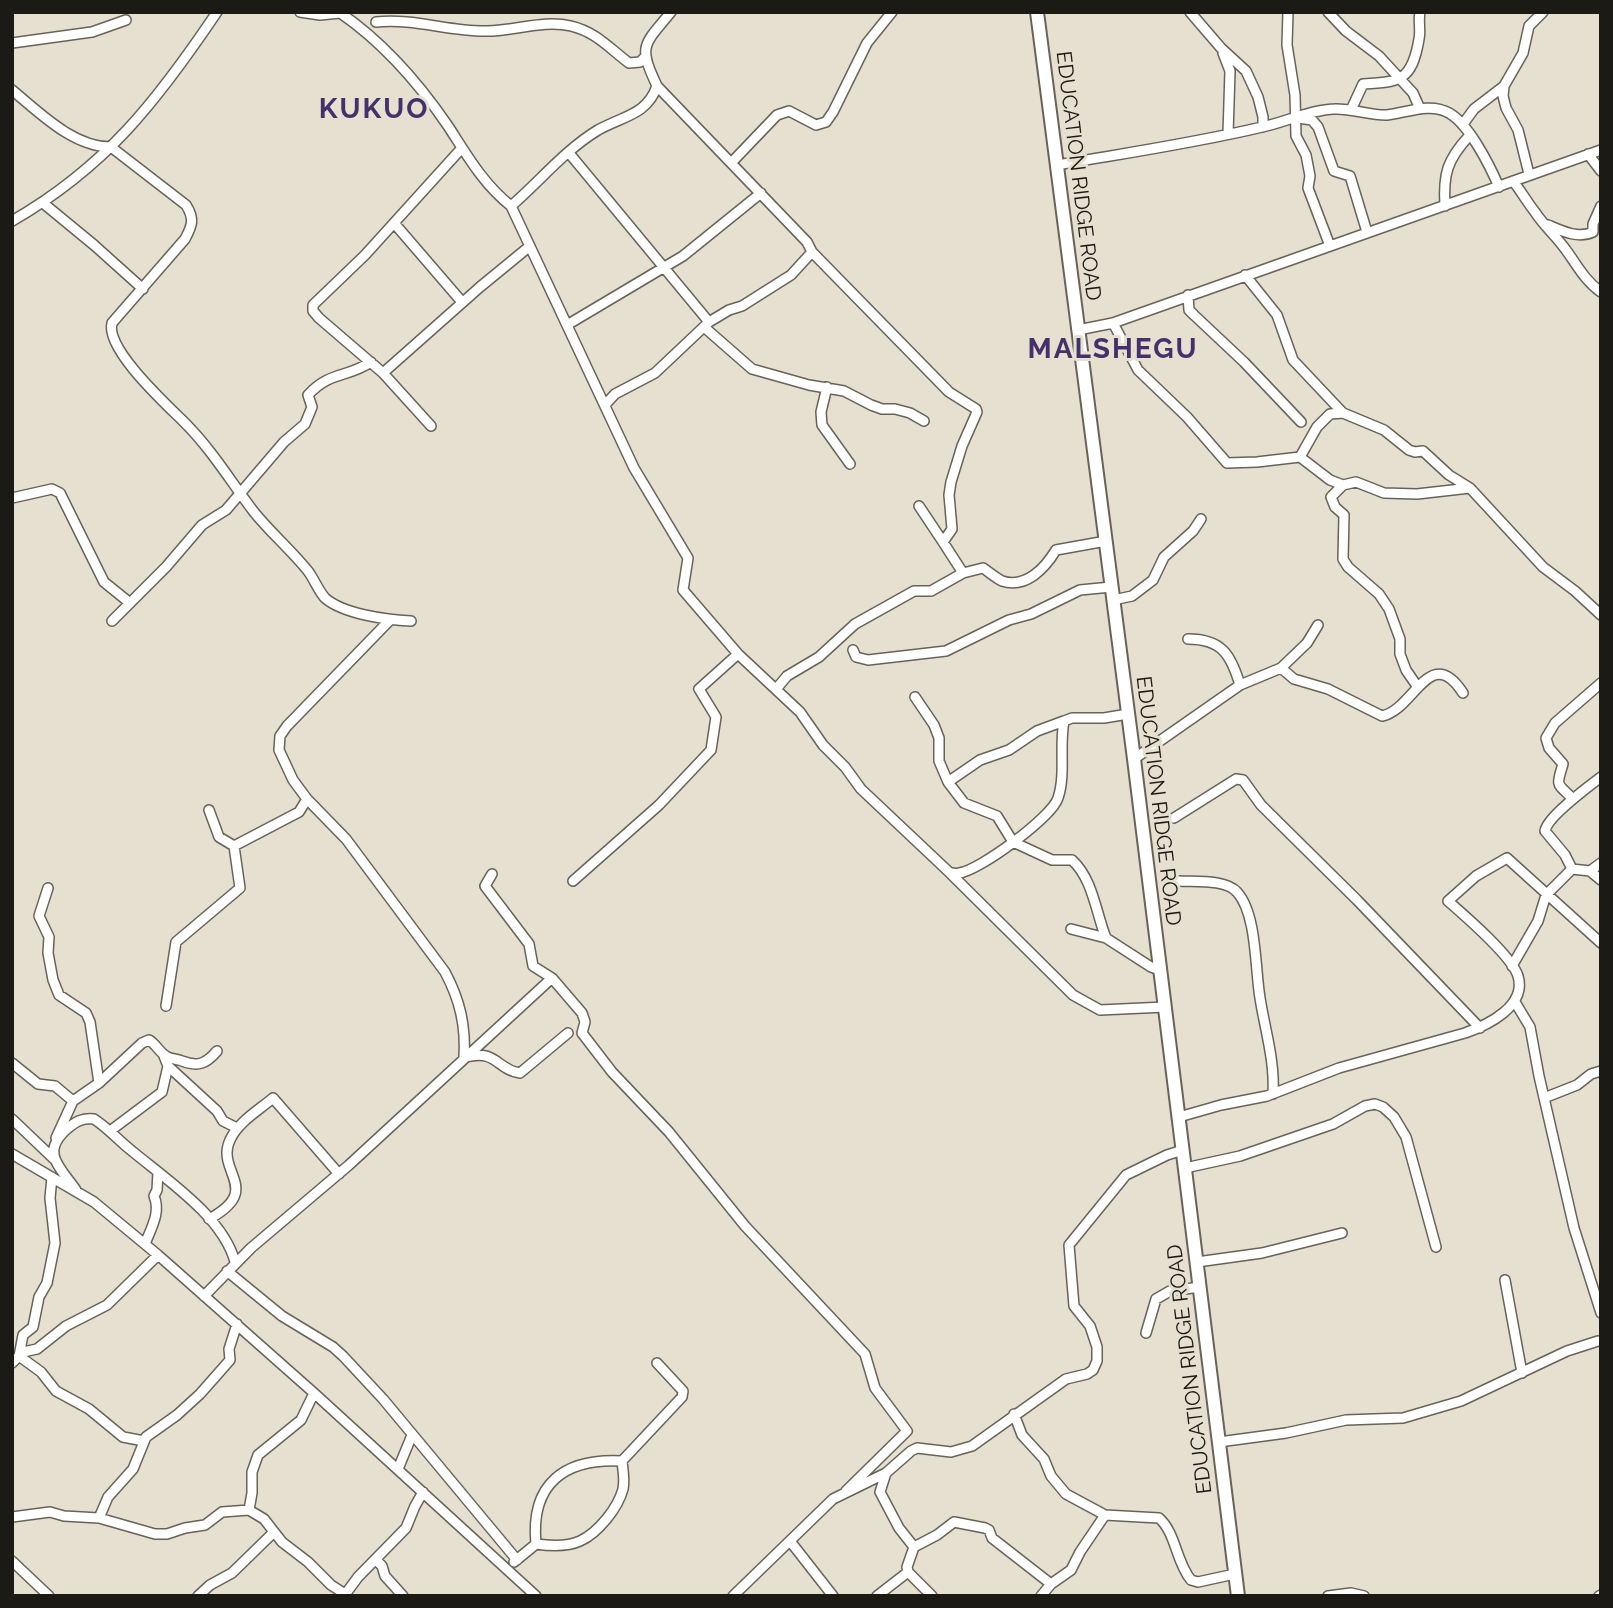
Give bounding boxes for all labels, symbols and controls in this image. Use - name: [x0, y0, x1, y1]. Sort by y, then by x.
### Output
- street label: EDUCATION RIDGE ROAD: [1050, 50, 1106, 302]
- district label: KUKUO: [319, 93, 429, 127]
- district label: MALSHEGU: [1028, 333, 1198, 367]
- street label: EDUCATION RIDGE ROAD: [1130, 675, 1186, 927]
- street label: EDUCATION RIDGE ROAD: [1162, 1243, 1218, 1495]

